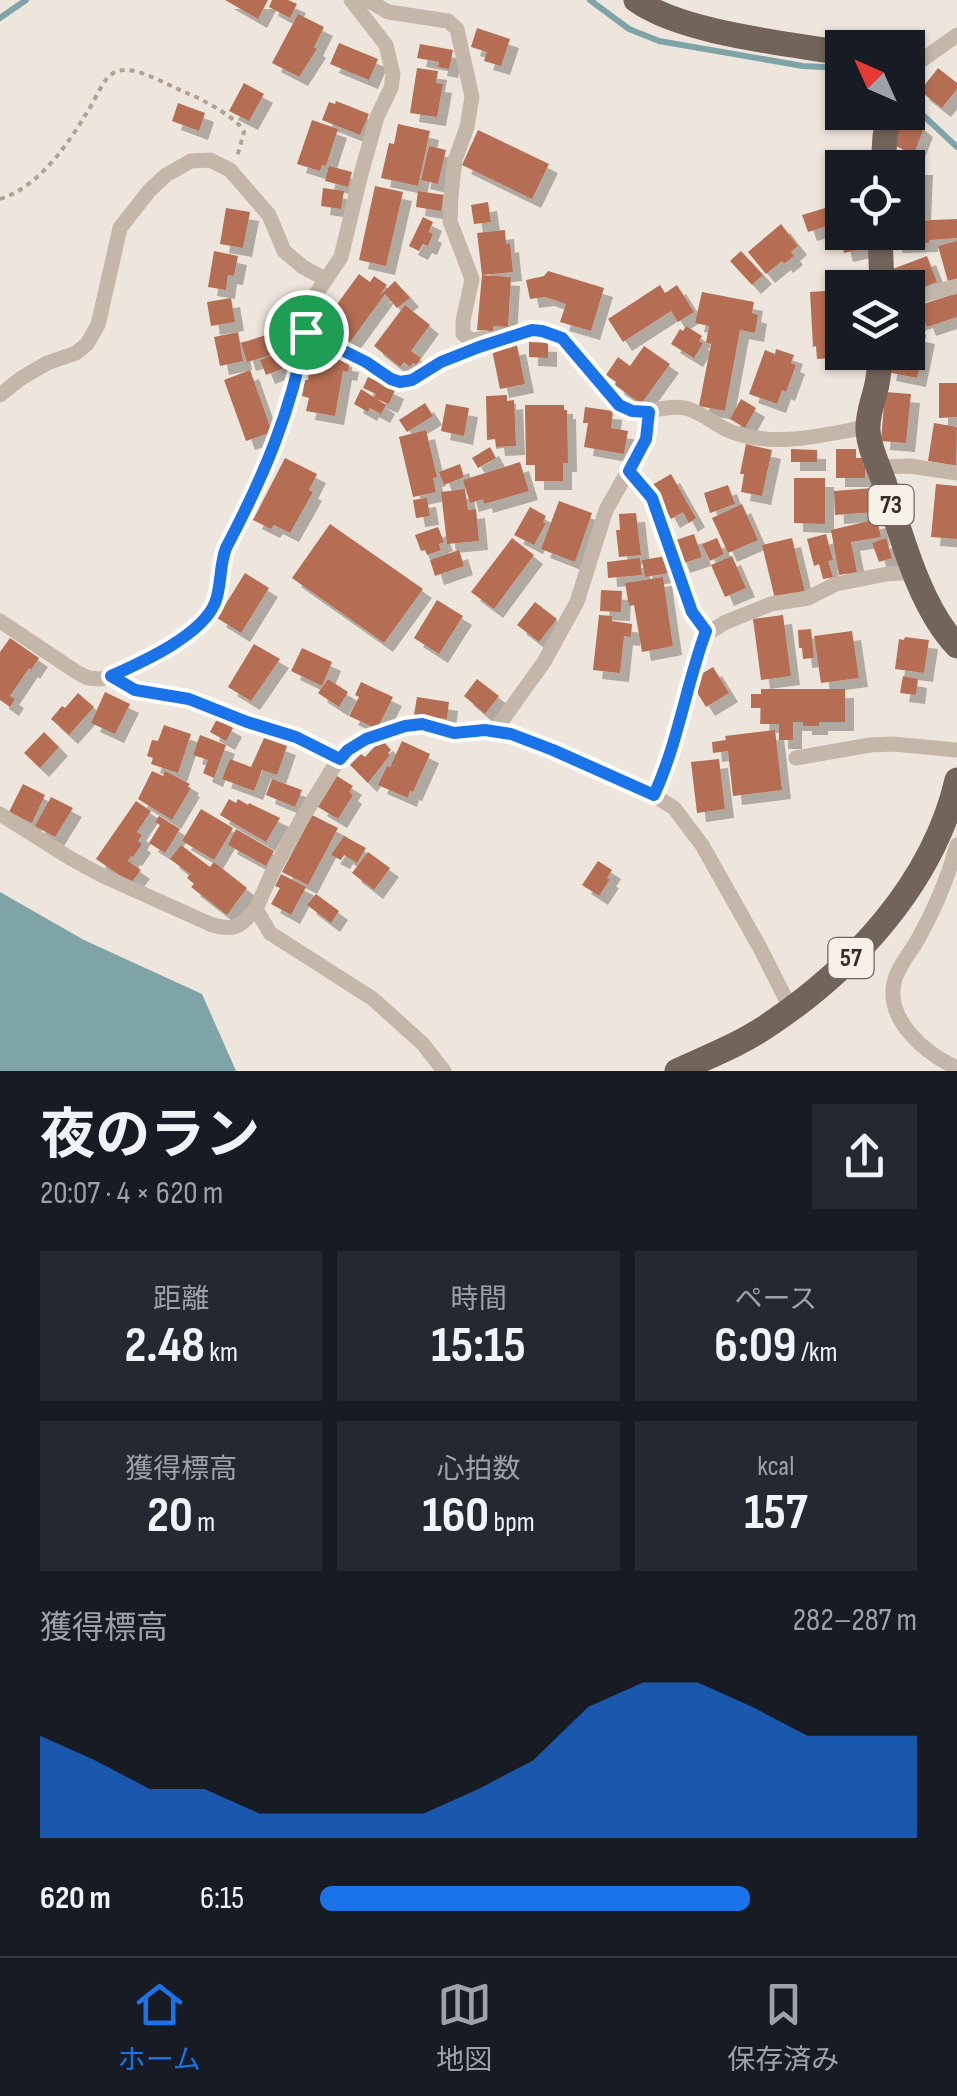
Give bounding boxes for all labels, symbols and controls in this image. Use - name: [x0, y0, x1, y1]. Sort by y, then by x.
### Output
- north arrow: [825, 30, 925, 130]
- map controls: [825, 30, 925, 370]
- button: locate: [825, 150, 925, 250]
- button: layers: [825, 270, 925, 370]
- pin: [264, 290, 349, 375]
- icon: arrive: [279, 305, 334, 360]
- road number: 73: [868, 485, 914, 525]
- road number: 57: [828, 938, 874, 978]
- text: 夜のラン: [40, 1103, 260, 1170]
- button: share: [812, 1104, 917, 1209]
- text: 20:07 · 4 × 620 m: [40, 1174, 223, 1213]
- text: 距離: [153, 1283, 209, 1316]
- text: 時間: [450, 1283, 507, 1316]
- text: ペース: [735, 1283, 817, 1316]
- text: 2.48: [124, 1316, 205, 1376]
- text: 15:15: [431, 1316, 526, 1376]
- text: 6:09: [714, 1316, 797, 1376]
- text: km: [205, 1336, 238, 1369]
- text: /km: [797, 1336, 837, 1369]
- text: kcal: [757, 1450, 794, 1483]
- text: 獲得標高: [125, 1453, 237, 1486]
- text: 心拍数: [436, 1453, 521, 1486]
- text: 157: [744, 1483, 807, 1543]
- text: 20: [147, 1486, 193, 1546]
- text: 160: [422, 1486, 489, 1546]
- text: m: [193, 1506, 215, 1539]
- text: bpm: [489, 1506, 535, 1539]
- text: 282–287 m: [793, 1601, 917, 1640]
- text: 獲得標高: [40, 1609, 168, 1648]
- text: 620 m: [40, 1879, 111, 1918]
- text: 6:15: [200, 1879, 244, 1918]
- tab: ホーム: [118, 1977, 201, 2077]
- tab: 地図: [436, 1977, 492, 2077]
- tab: 保存済み: [727, 1977, 839, 2077]

